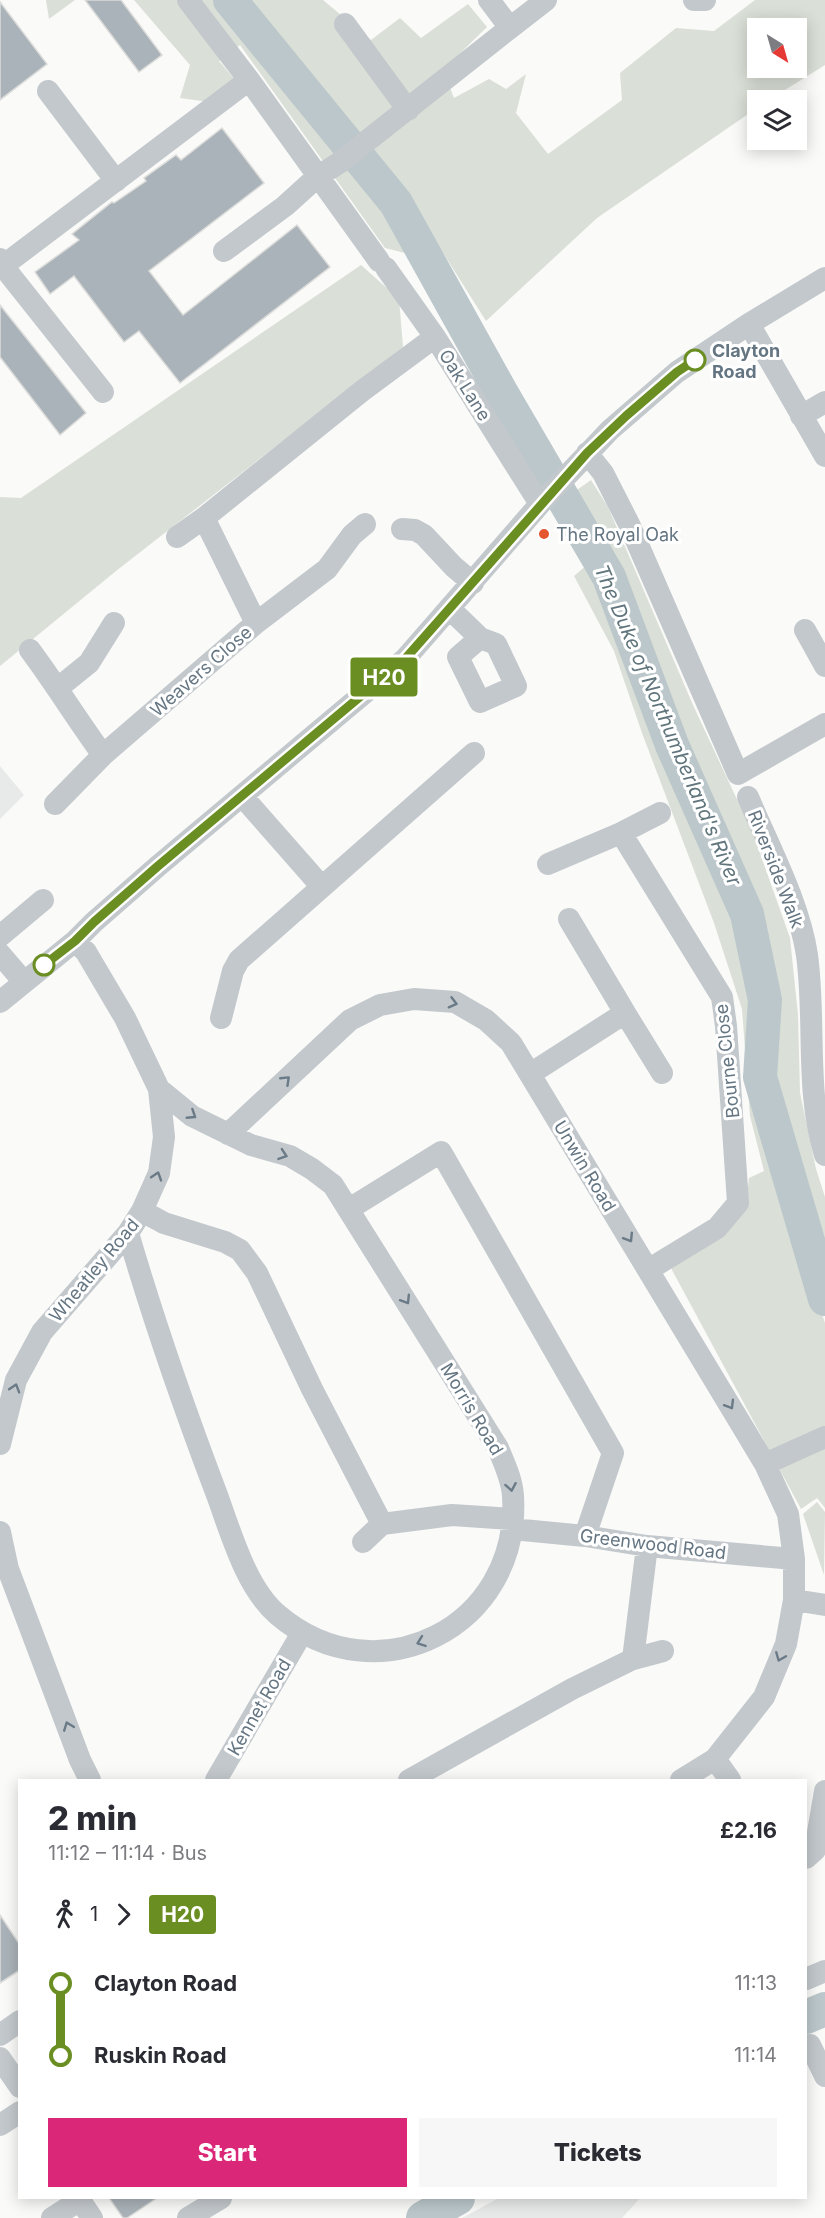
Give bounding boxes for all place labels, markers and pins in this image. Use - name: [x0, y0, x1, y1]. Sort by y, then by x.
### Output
- place label: Clayton Road: [712, 340, 780, 382]
- marker: Clayton Road: [684, 349, 706, 371]
- place label: The Royal Oak: [556, 524, 679, 545]
- marker: The Royal Oak: [537, 527, 551, 541]
- unlabelled marker: [33, 954, 55, 976]

